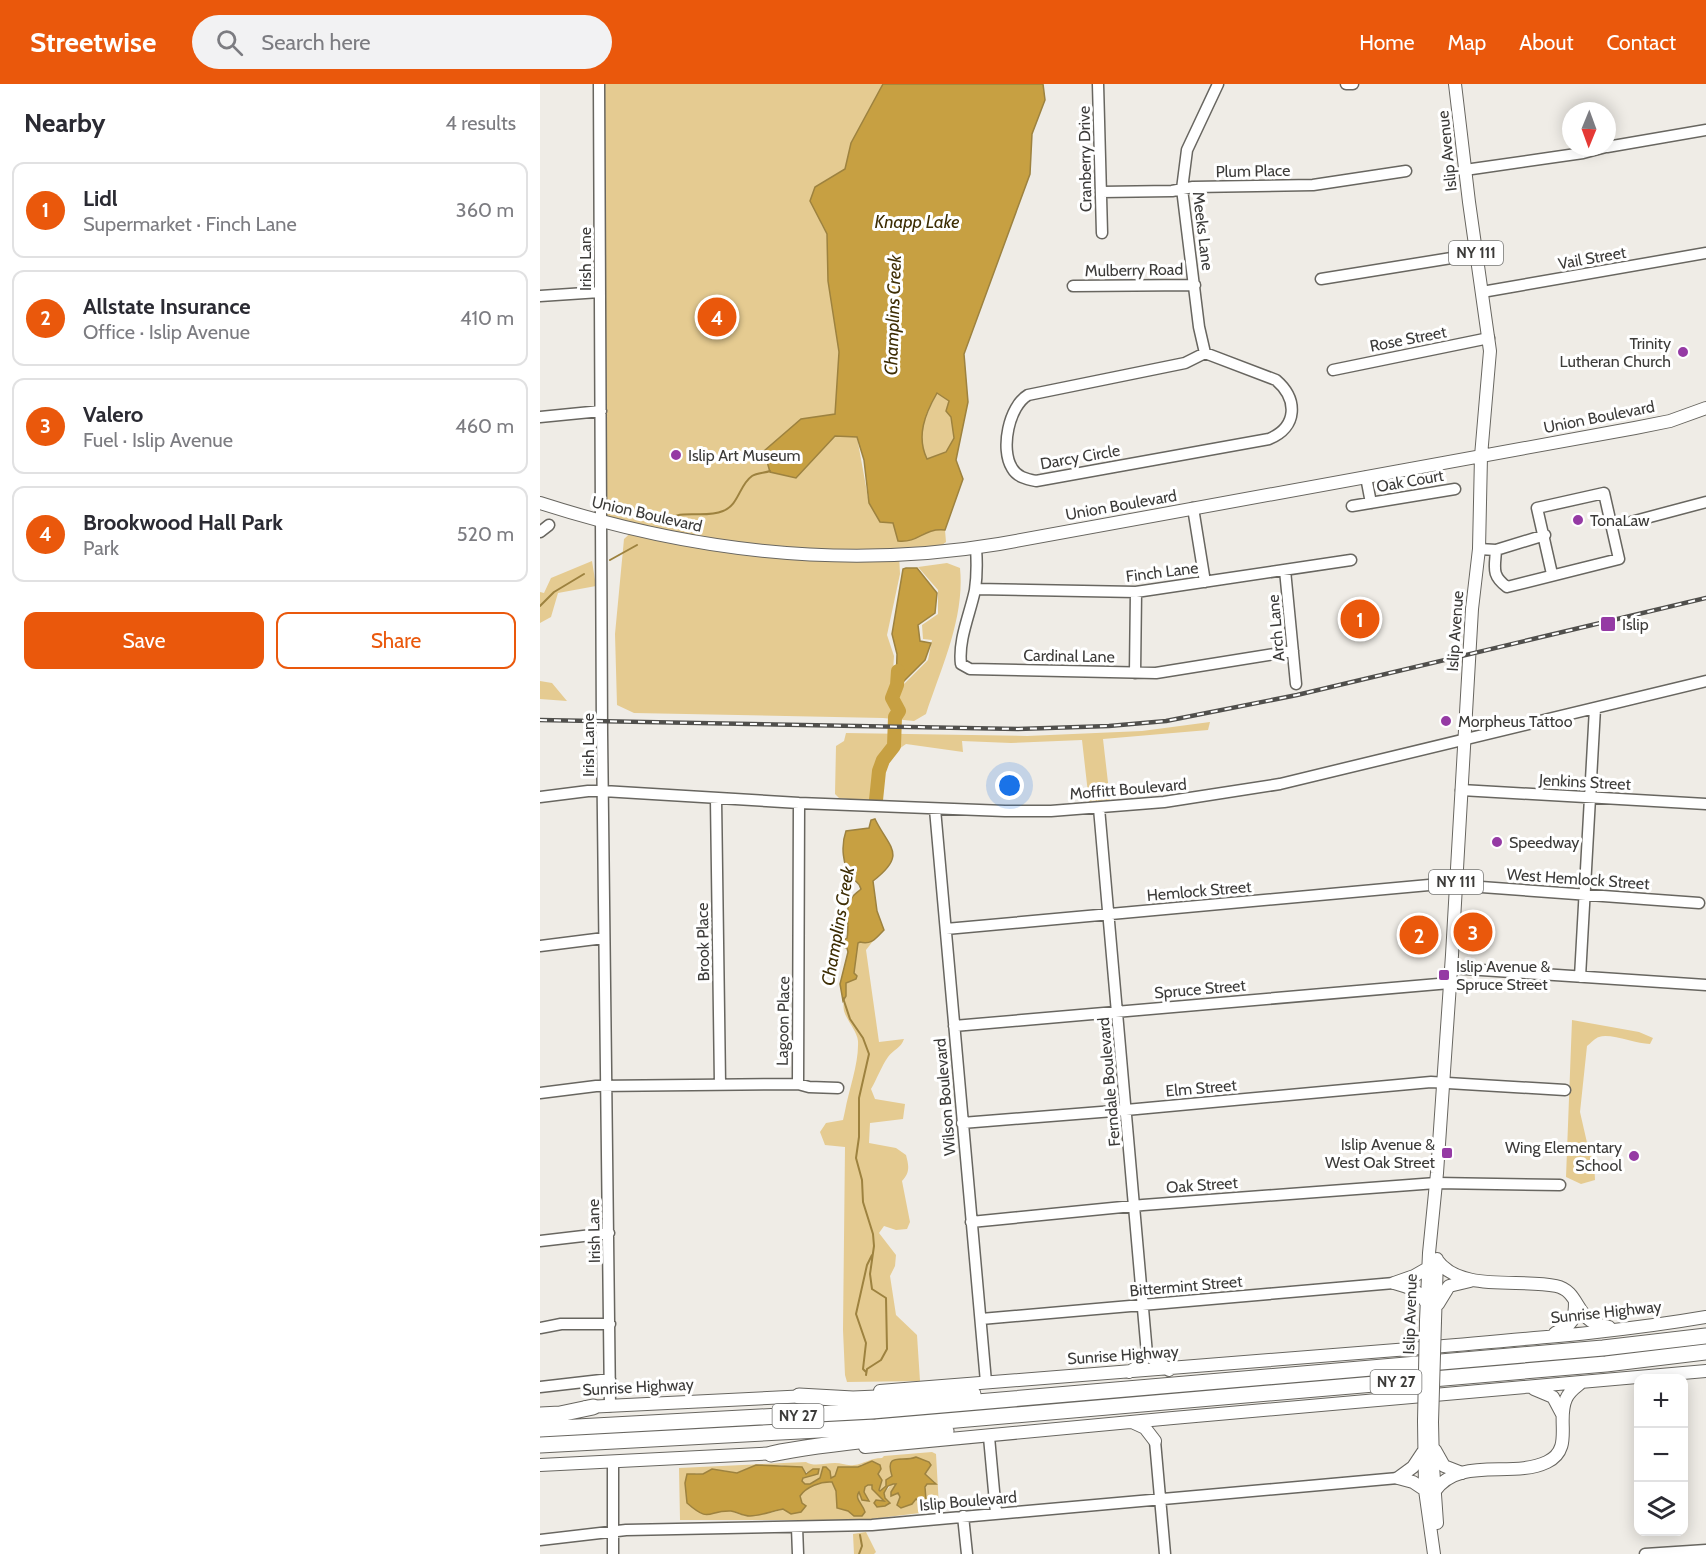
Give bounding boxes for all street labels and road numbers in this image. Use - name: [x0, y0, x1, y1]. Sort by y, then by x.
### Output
- street label: Cranberry Drive: [1075, 106, 1095, 212]
- street label: Islip Avenue: [1433, 110, 1461, 192]
- street label: Plum Place: [1215, 161, 1291, 181]
- street label: Meeks Lane: [1189, 190, 1217, 272]
- street label: Irish Lane: [576, 227, 595, 291]
- road number: NY 111: [1449, 241, 1503, 265]
- street label: Vail Street: [1557, 243, 1628, 273]
- street label: Mulberry Road: [1085, 260, 1183, 280]
- street label: Rose Street: [1368, 322, 1449, 356]
- street label: Union Boulevard: [1542, 397, 1656, 437]
- street label: Darcy Circle: [1039, 441, 1121, 473]
- street label: Oak Court: [1375, 466, 1446, 496]
- street label: Union Boulevard: [1064, 486, 1178, 524]
- street label: Union Boulevard: [590, 492, 704, 536]
- street label: Finch Lane: [1125, 558, 1199, 586]
- street label: Islip Avenue: [1443, 590, 1467, 672]
- street label: Arch Lane: [1264, 594, 1288, 662]
- street label: Cardinal Lane: [1023, 646, 1115, 666]
- street label: Irish Lane: [579, 713, 598, 777]
- street label: Jenkins Street: [1538, 770, 1632, 794]
- street label: Moffitt Boulevard: [1069, 774, 1187, 804]
- street label: West Hemlock Street: [1506, 865, 1651, 894]
- road number: NY 111: [1429, 870, 1483, 894]
- street label: Hemlock Street: [1146, 877, 1253, 905]
- street label: Brook Place: [693, 903, 713, 981]
- street label: Spruce Street: [1154, 975, 1247, 1002]
- street label: Lagoon Place: [773, 976, 793, 1066]
- street label: Ferndale Boulevard: [1094, 1017, 1124, 1147]
- street label: Wilson Boulevard: [930, 1037, 960, 1157]
- street label: Elm Street: [1165, 1075, 1238, 1101]
- street label: Oak Street: [1166, 1173, 1239, 1197]
- street label: Irish Lane: [584, 1199, 604, 1263]
- street label: Bittermint Street: [1129, 1272, 1244, 1300]
- street label: Islip Avenue: [1399, 1273, 1421, 1355]
- street label: Sunrise Highway: [1550, 1297, 1662, 1327]
- street label: Sunrise Highway: [1067, 1342, 1179, 1368]
- road number: NY 27: [1370, 1370, 1422, 1394]
- street label: Sunrise Highway: [582, 1375, 694, 1399]
- road number: NY 27: [772, 1404, 824, 1428]
- street label: Islip Boulevard: [918, 1487, 1018, 1515]

